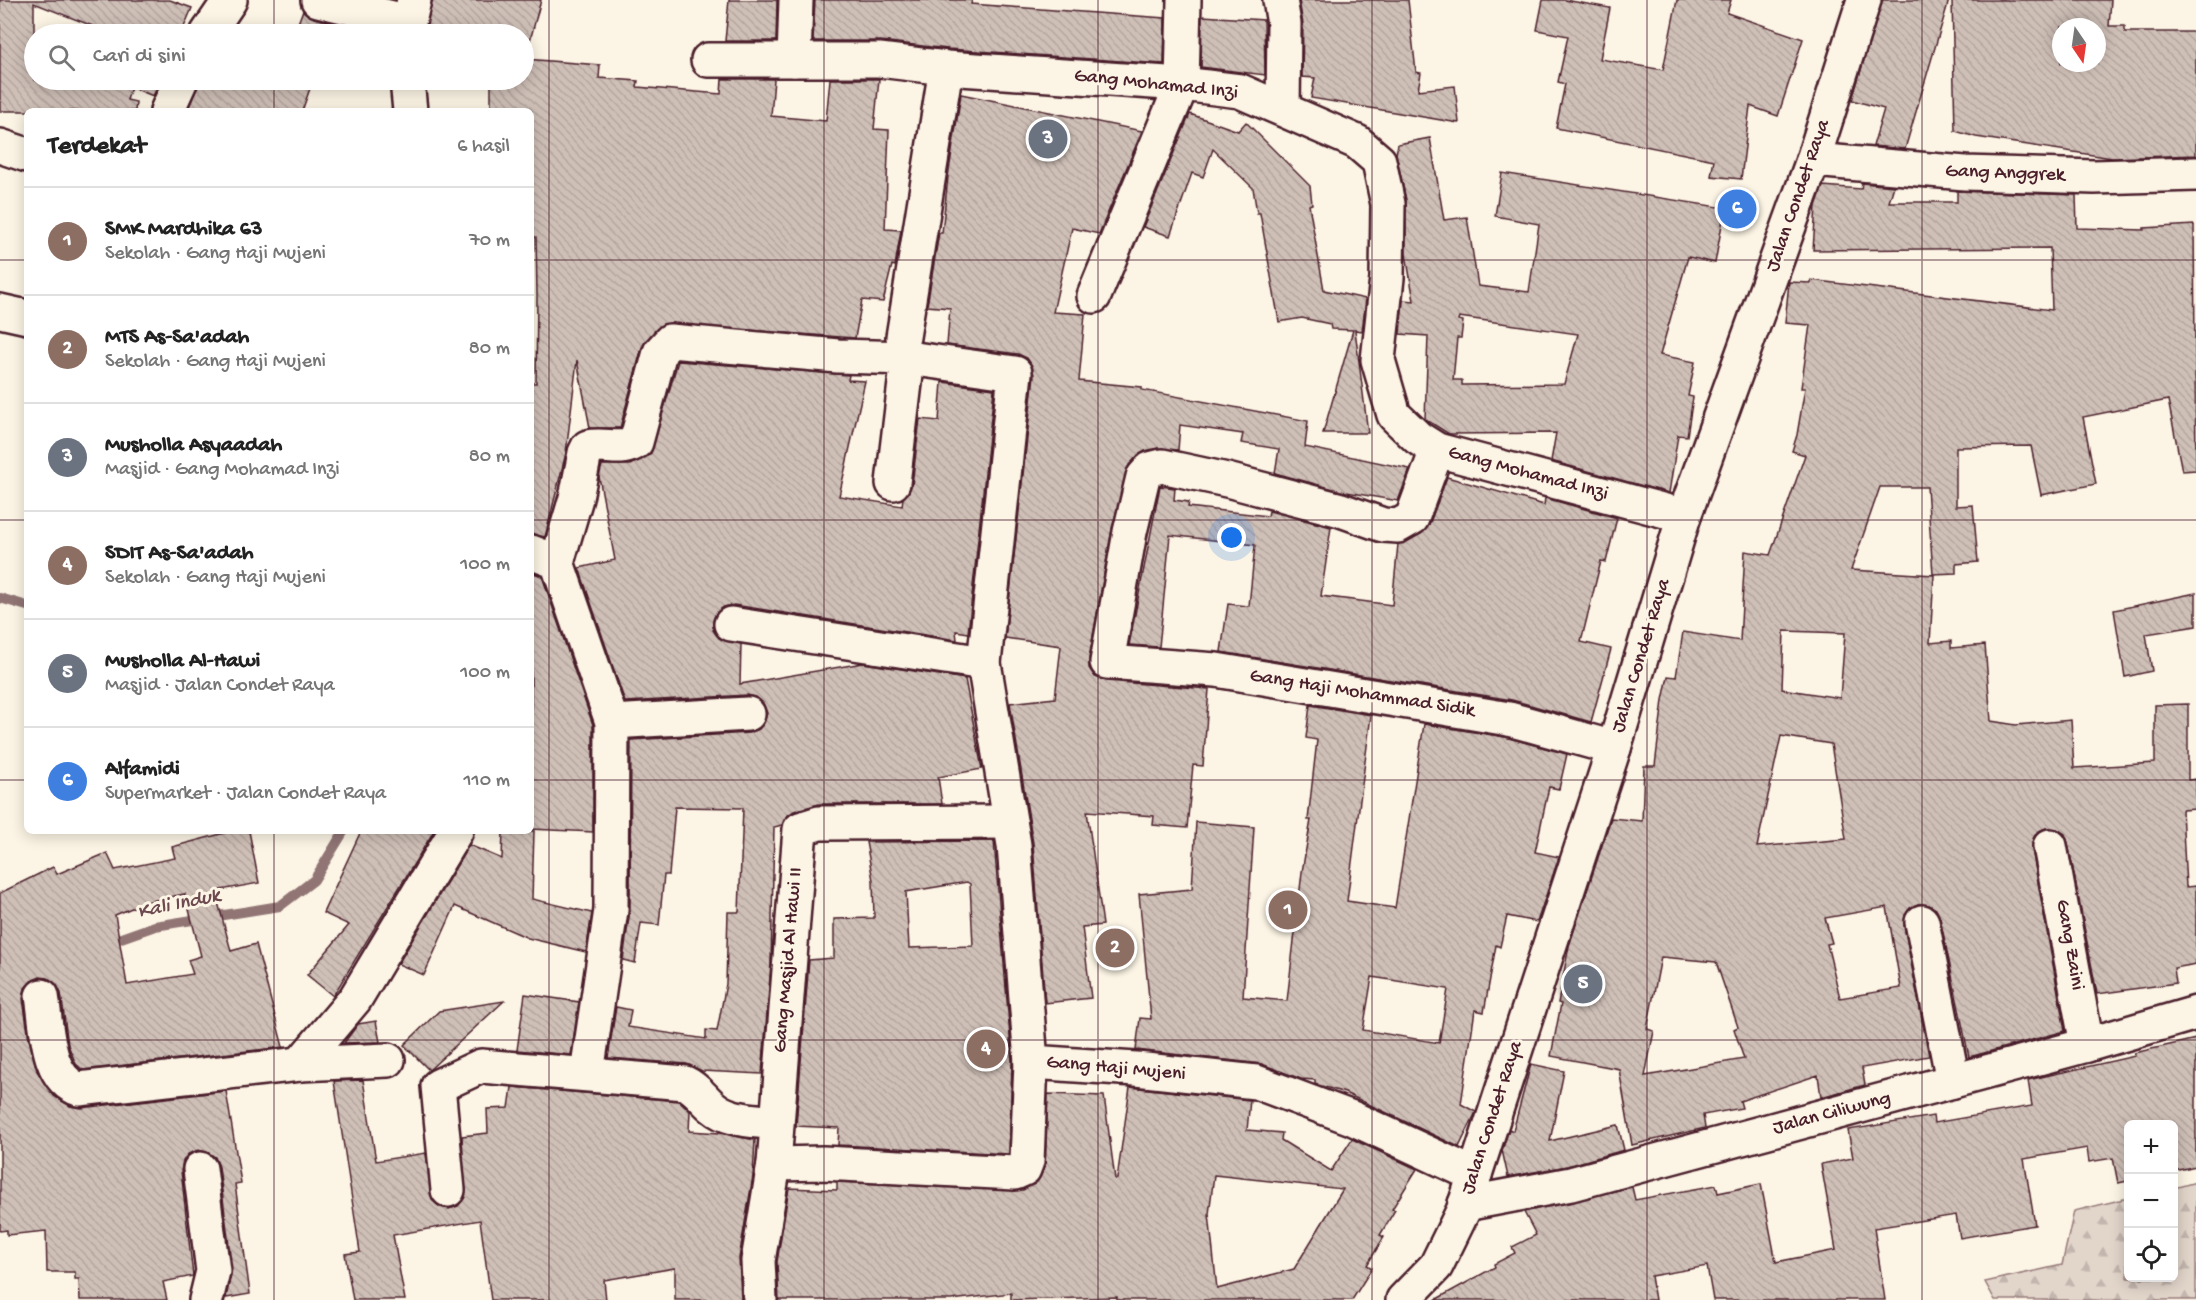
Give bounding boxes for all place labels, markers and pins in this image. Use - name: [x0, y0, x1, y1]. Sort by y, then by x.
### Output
- pin: 3: [1028, 116, 1068, 162]
- pin: 6: [1718, 186, 1756, 232]
- pin: 1: [1268, 888, 1308, 932]
- pin: 2: [1096, 926, 1134, 970]
- pin: 5: [1564, 962, 1602, 1006]
- pin: 4: [966, 1026, 1006, 1072]

